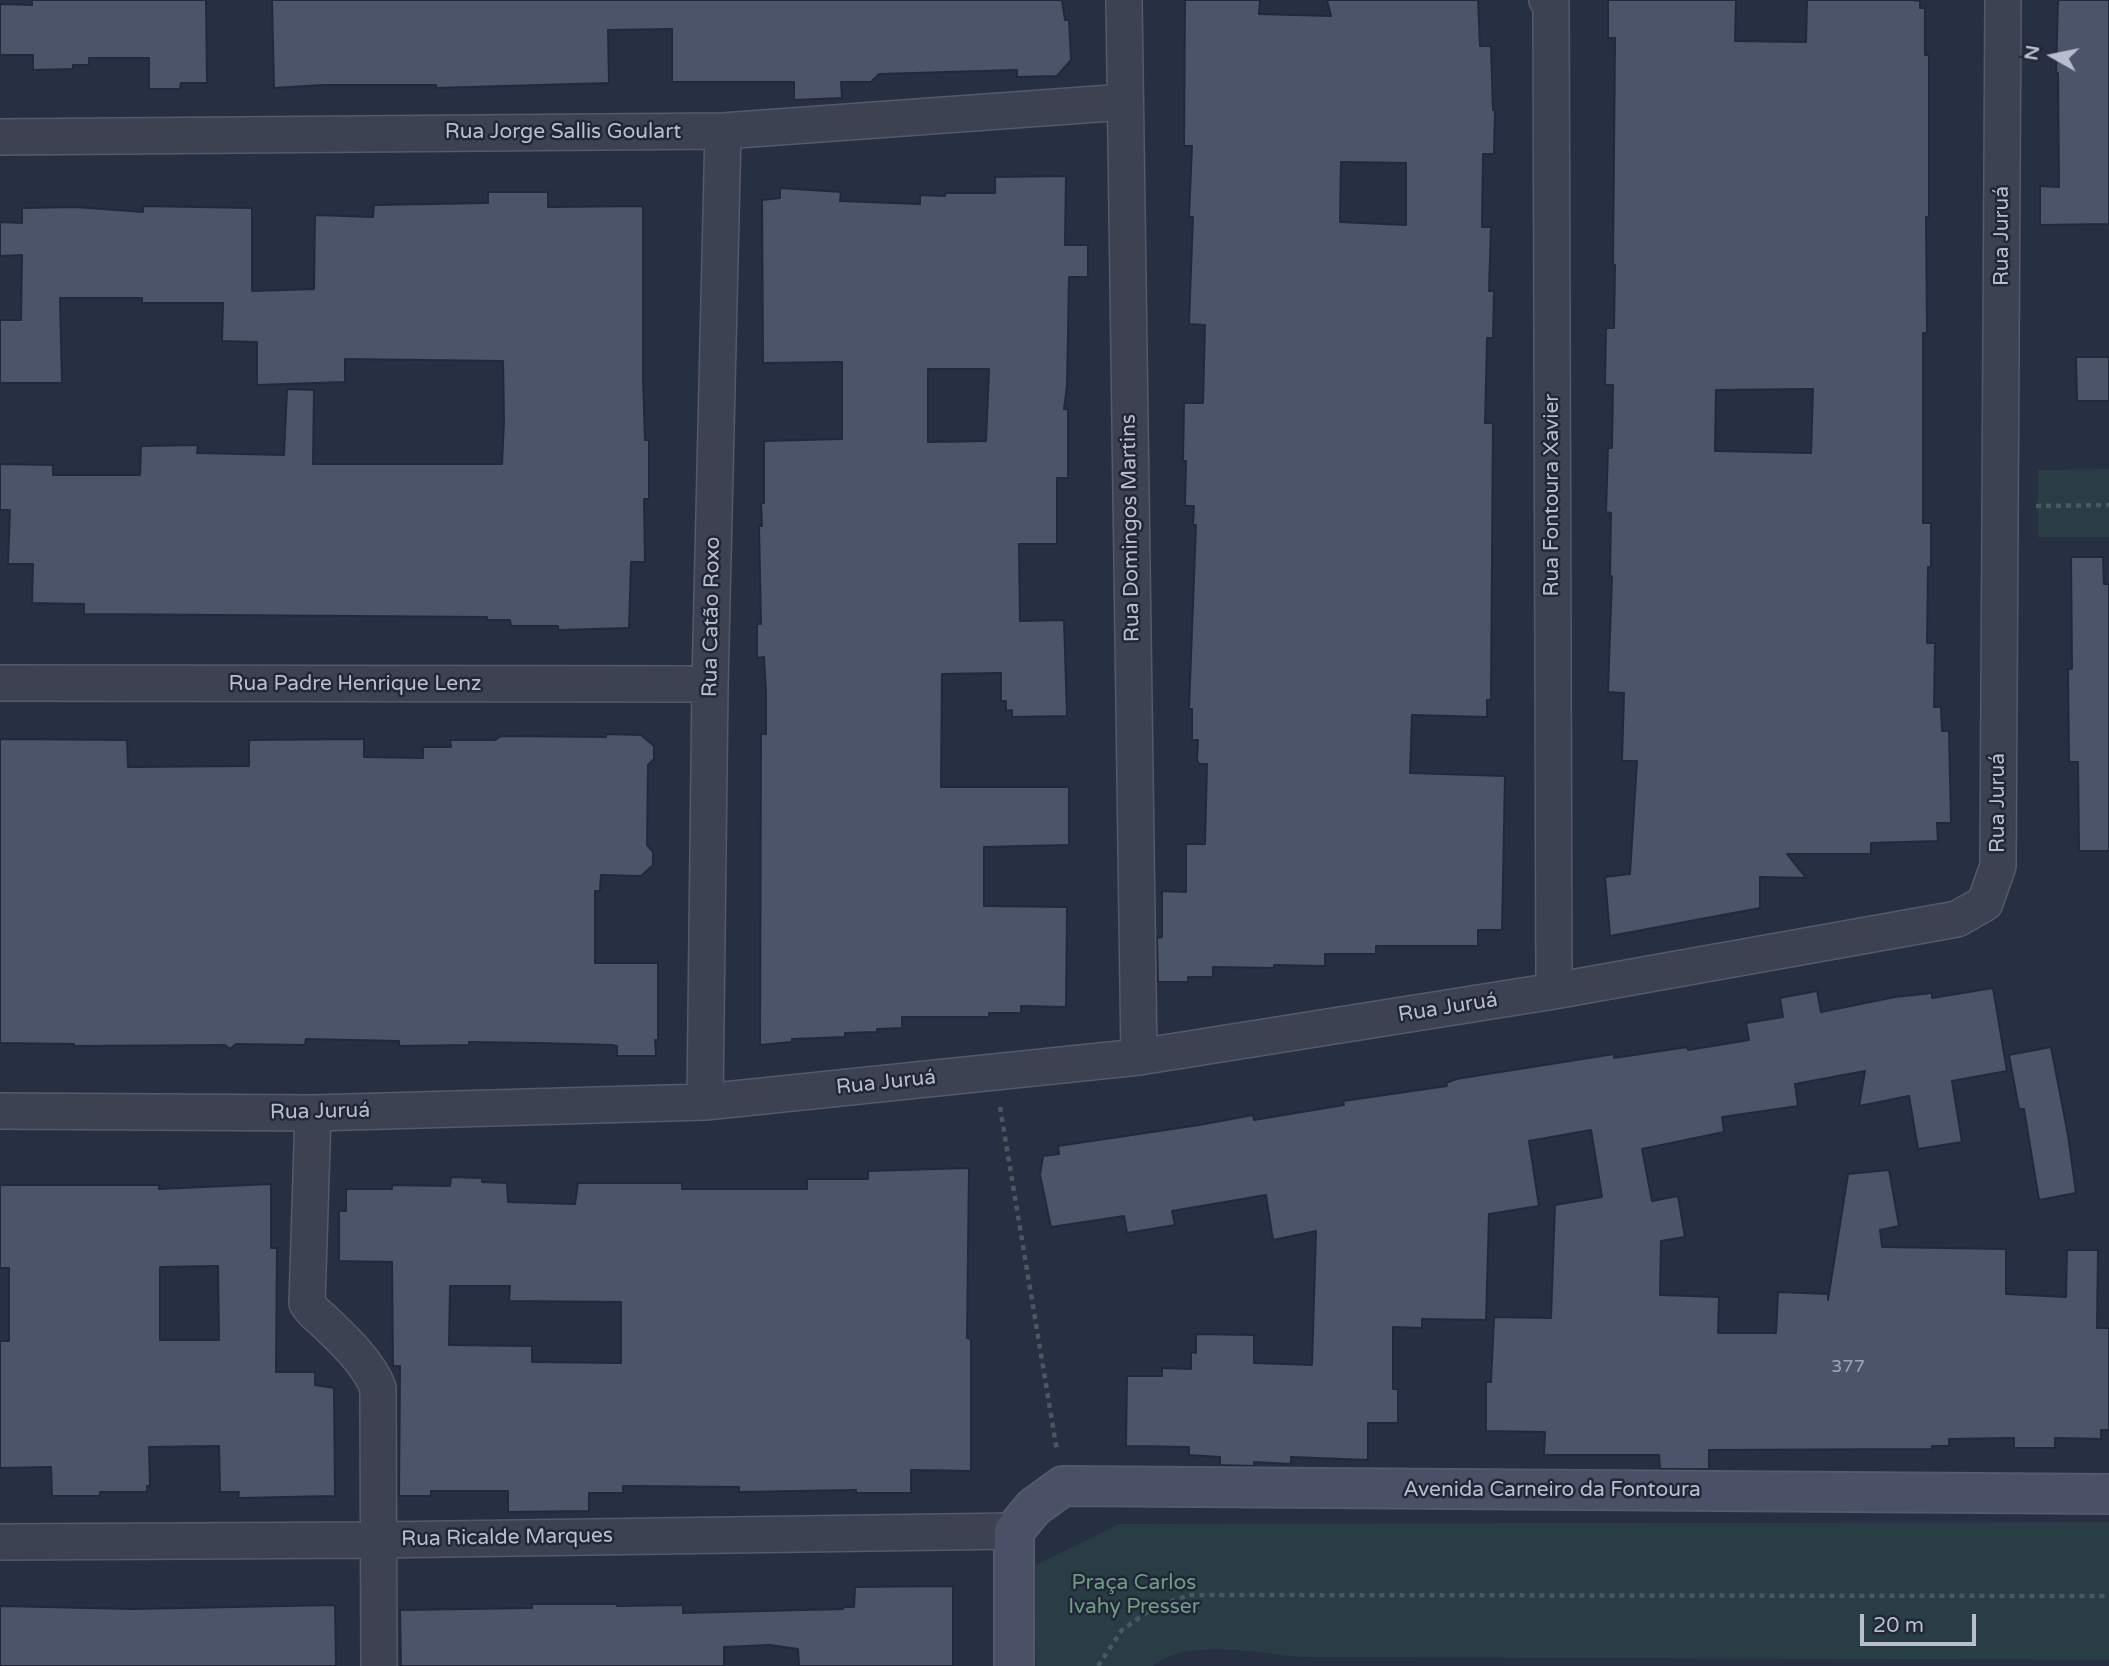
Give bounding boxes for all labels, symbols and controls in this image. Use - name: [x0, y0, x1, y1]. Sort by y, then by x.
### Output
- north arrow: [2018, 21, 2088, 91]
- text: N: [2020, 43, 2044, 62]
- street label: Rua Jorge Sallis Goulart: [445, 119, 681, 145]
- street label: Rua Juruá: [1989, 186, 2015, 286]
- street label: Rua Fontoura Xavier: [1539, 394, 1565, 596]
- street label: Rua Domingos Martins: [1116, 414, 1146, 642]
- street label: Rua Catão Roxo: [698, 537, 726, 697]
- street label: Rua Padre Henrique Lenz: [229, 671, 481, 697]
- street label: Rua Juruá: [1985, 753, 2011, 853]
- street label: Rua Juruá: [1397, 988, 1499, 1028]
- street label: Rua Juruá: [835, 1065, 937, 1101]
- street label: Rua Juruá: [270, 1099, 370, 1125]
- house number: 377: [1831, 1356, 1865, 1378]
- street label: Avenida Carneiro da Fontoura: [1403, 1477, 1701, 1503]
- street label: Rua Ricalde Marques: [401, 1524, 613, 1552]
- park label: Praça Carlos Ivahy Presser: [1068, 1570, 1200, 1620]
- scale bar: [1864, 1600, 1980, 1644]
- text: 20 m: [1873, 1613, 1924, 1638]

